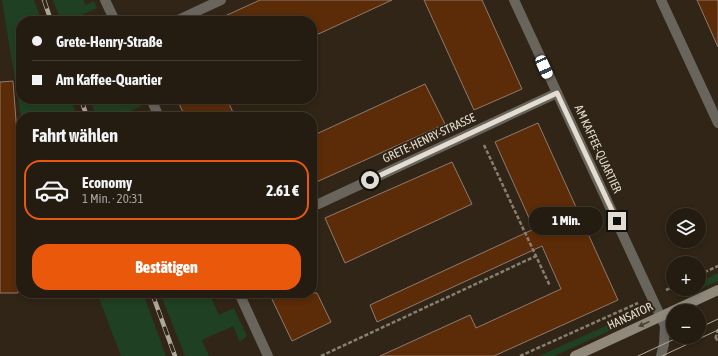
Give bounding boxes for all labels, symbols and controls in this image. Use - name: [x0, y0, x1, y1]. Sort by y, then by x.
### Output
- text: Grete-Henry-Straße: [56, 33, 163, 50]
- car: [534, 54, 554, 80]
- text: Am Kaffee-Quartier: [56, 71, 162, 88]
- street label: AM KAFFEE-QUARTIER: [571, 103, 625, 195]
- street label: GRETE-HENRY-STRASSE: [380, 110, 478, 166]
- text: Fahrt wählen: [32, 125, 118, 146]
- route start: [361, 171, 379, 189]
- icon: car: [34, 172, 70, 208]
- text: Economy: [82, 174, 132, 191]
- text: 2.61 €: [266, 182, 299, 199]
- text: 1 Min. · 20:31: [82, 191, 144, 206]
- callout: 1 Min.: [529, 207, 603, 235]
- map controls: [666, 208, 706, 344]
- button: layers: [666, 208, 706, 248]
- route end: [608, 212, 626, 230]
- text: 1 Min.: [552, 213, 580, 228]
- button: Bestätigen: [32, 244, 301, 290]
- button: +: [666, 256, 706, 296]
- street label: HANSATOR: [605, 299, 655, 333]
- button: −: [666, 304, 706, 344]
- one-way arrow: [639, 321, 650, 327]

